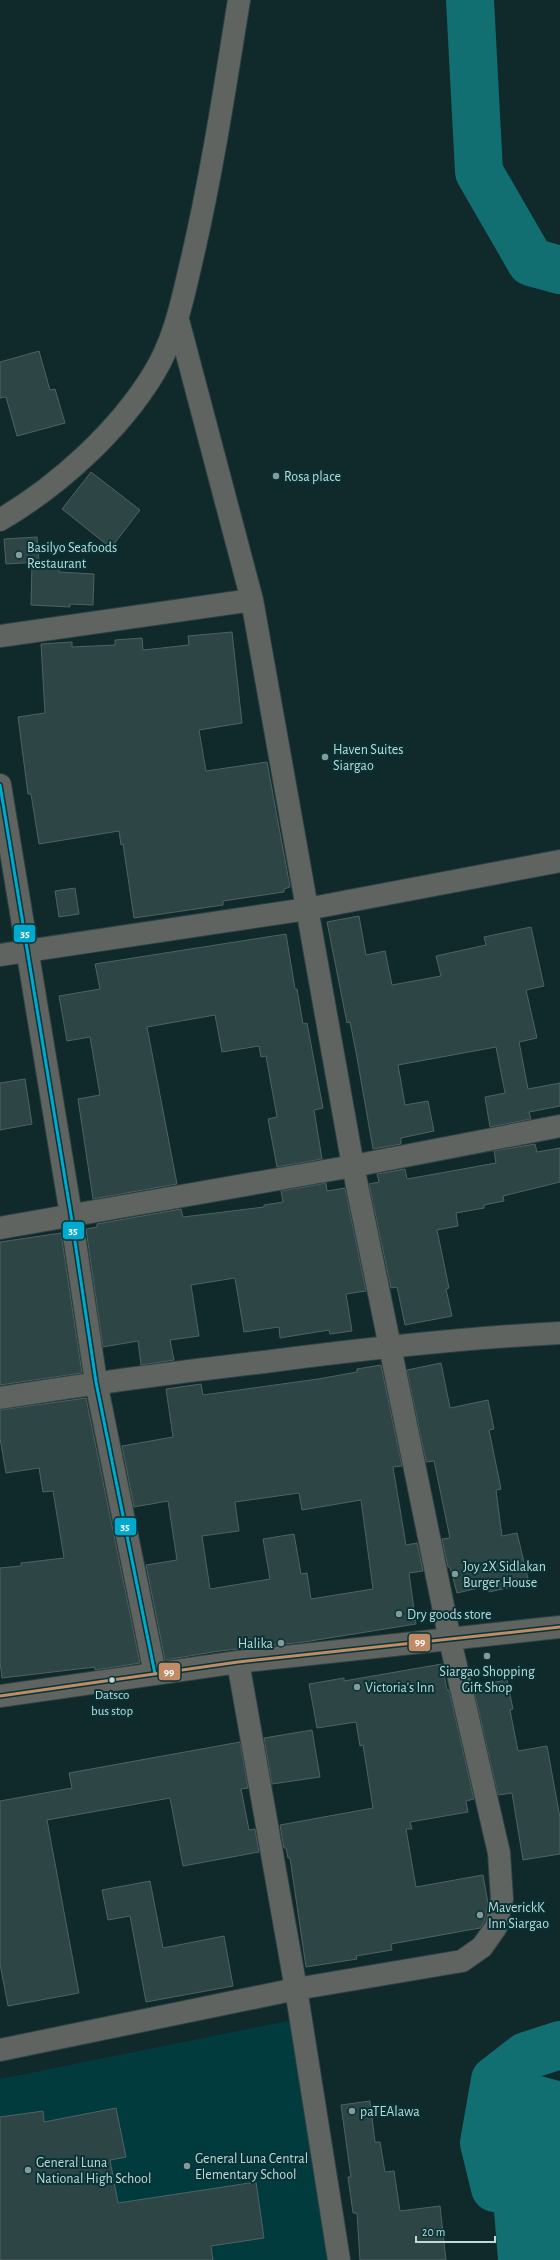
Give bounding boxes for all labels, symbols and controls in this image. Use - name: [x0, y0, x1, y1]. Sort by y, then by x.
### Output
- place label: Rosa place: [284, 470, 341, 484]
- marker: Rosa place: [271, 471, 281, 481]
- place label: Basilyo Seafoods Restaurant: [27, 541, 117, 571]
- marker: Basilyo Seafoods Restaurant: [14, 550, 24, 560]
- place label: Haven Suites Siargao: [333, 743, 403, 773]
- marker: Haven Suites Siargao: [320, 752, 330, 762]
- line badge: 35: [13, 924, 36, 943]
- text: 35: [20, 928, 30, 939]
- line badge: 35: [62, 1221, 85, 1240]
- text: 35: [68, 1225, 78, 1236]
- line badge: 35: [114, 1517, 137, 1536]
- text: 35: [120, 1521, 130, 1532]
- place label: Joy 2X Sidlakan Burger House: [463, 1560, 546, 1590]
- marker: Joy 2X Sidlakan Burger House: [450, 1569, 460, 1579]
- place label: Dry goods store: [407, 1608, 491, 1622]
- marker: Dry goods store: [394, 1609, 404, 1619]
- line badge: 99: [408, 1633, 431, 1652]
- place label: Halika: [238, 1637, 274, 1651]
- text: 99: [415, 1637, 425, 1648]
- marker: Halika: [276, 1638, 286, 1648]
- marker: Siargao Shopping Gift Shop: [482, 1651, 492, 1661]
- line badge: 99: [158, 1662, 181, 1681]
- place label: Siargao Shopping Gift Shop: [439, 1665, 535, 1695]
- text: 99: [164, 1667, 174, 1678]
- marker: Datsco bus stop: [107, 1675, 117, 1685]
- place label: Victoria's Inn: [365, 1681, 434, 1695]
- marker: Victoria's Inn: [352, 1682, 362, 1692]
- place label: Datsco bus stop: [91, 1689, 133, 1718]
- place label: MaverickK Inn Siargao: [488, 1901, 549, 1931]
- marker: MaverickK Inn Siargao: [475, 1910, 485, 1920]
- place label: paTEAlawa: [360, 2105, 420, 2119]
- marker: paTEAlawa: [347, 2106, 357, 2116]
- place label: General Luna Central Elementary School: [195, 2152, 308, 2182]
- place label: General Luna National High School: [36, 2156, 151, 2186]
- marker: General Luna Central Elementary School: [182, 2161, 192, 2171]
- marker: General Luna National High School: [23, 2165, 33, 2175]
- scale bar: [416, 2218, 495, 2244]
- text: 20 m: [422, 2226, 445, 2238]

